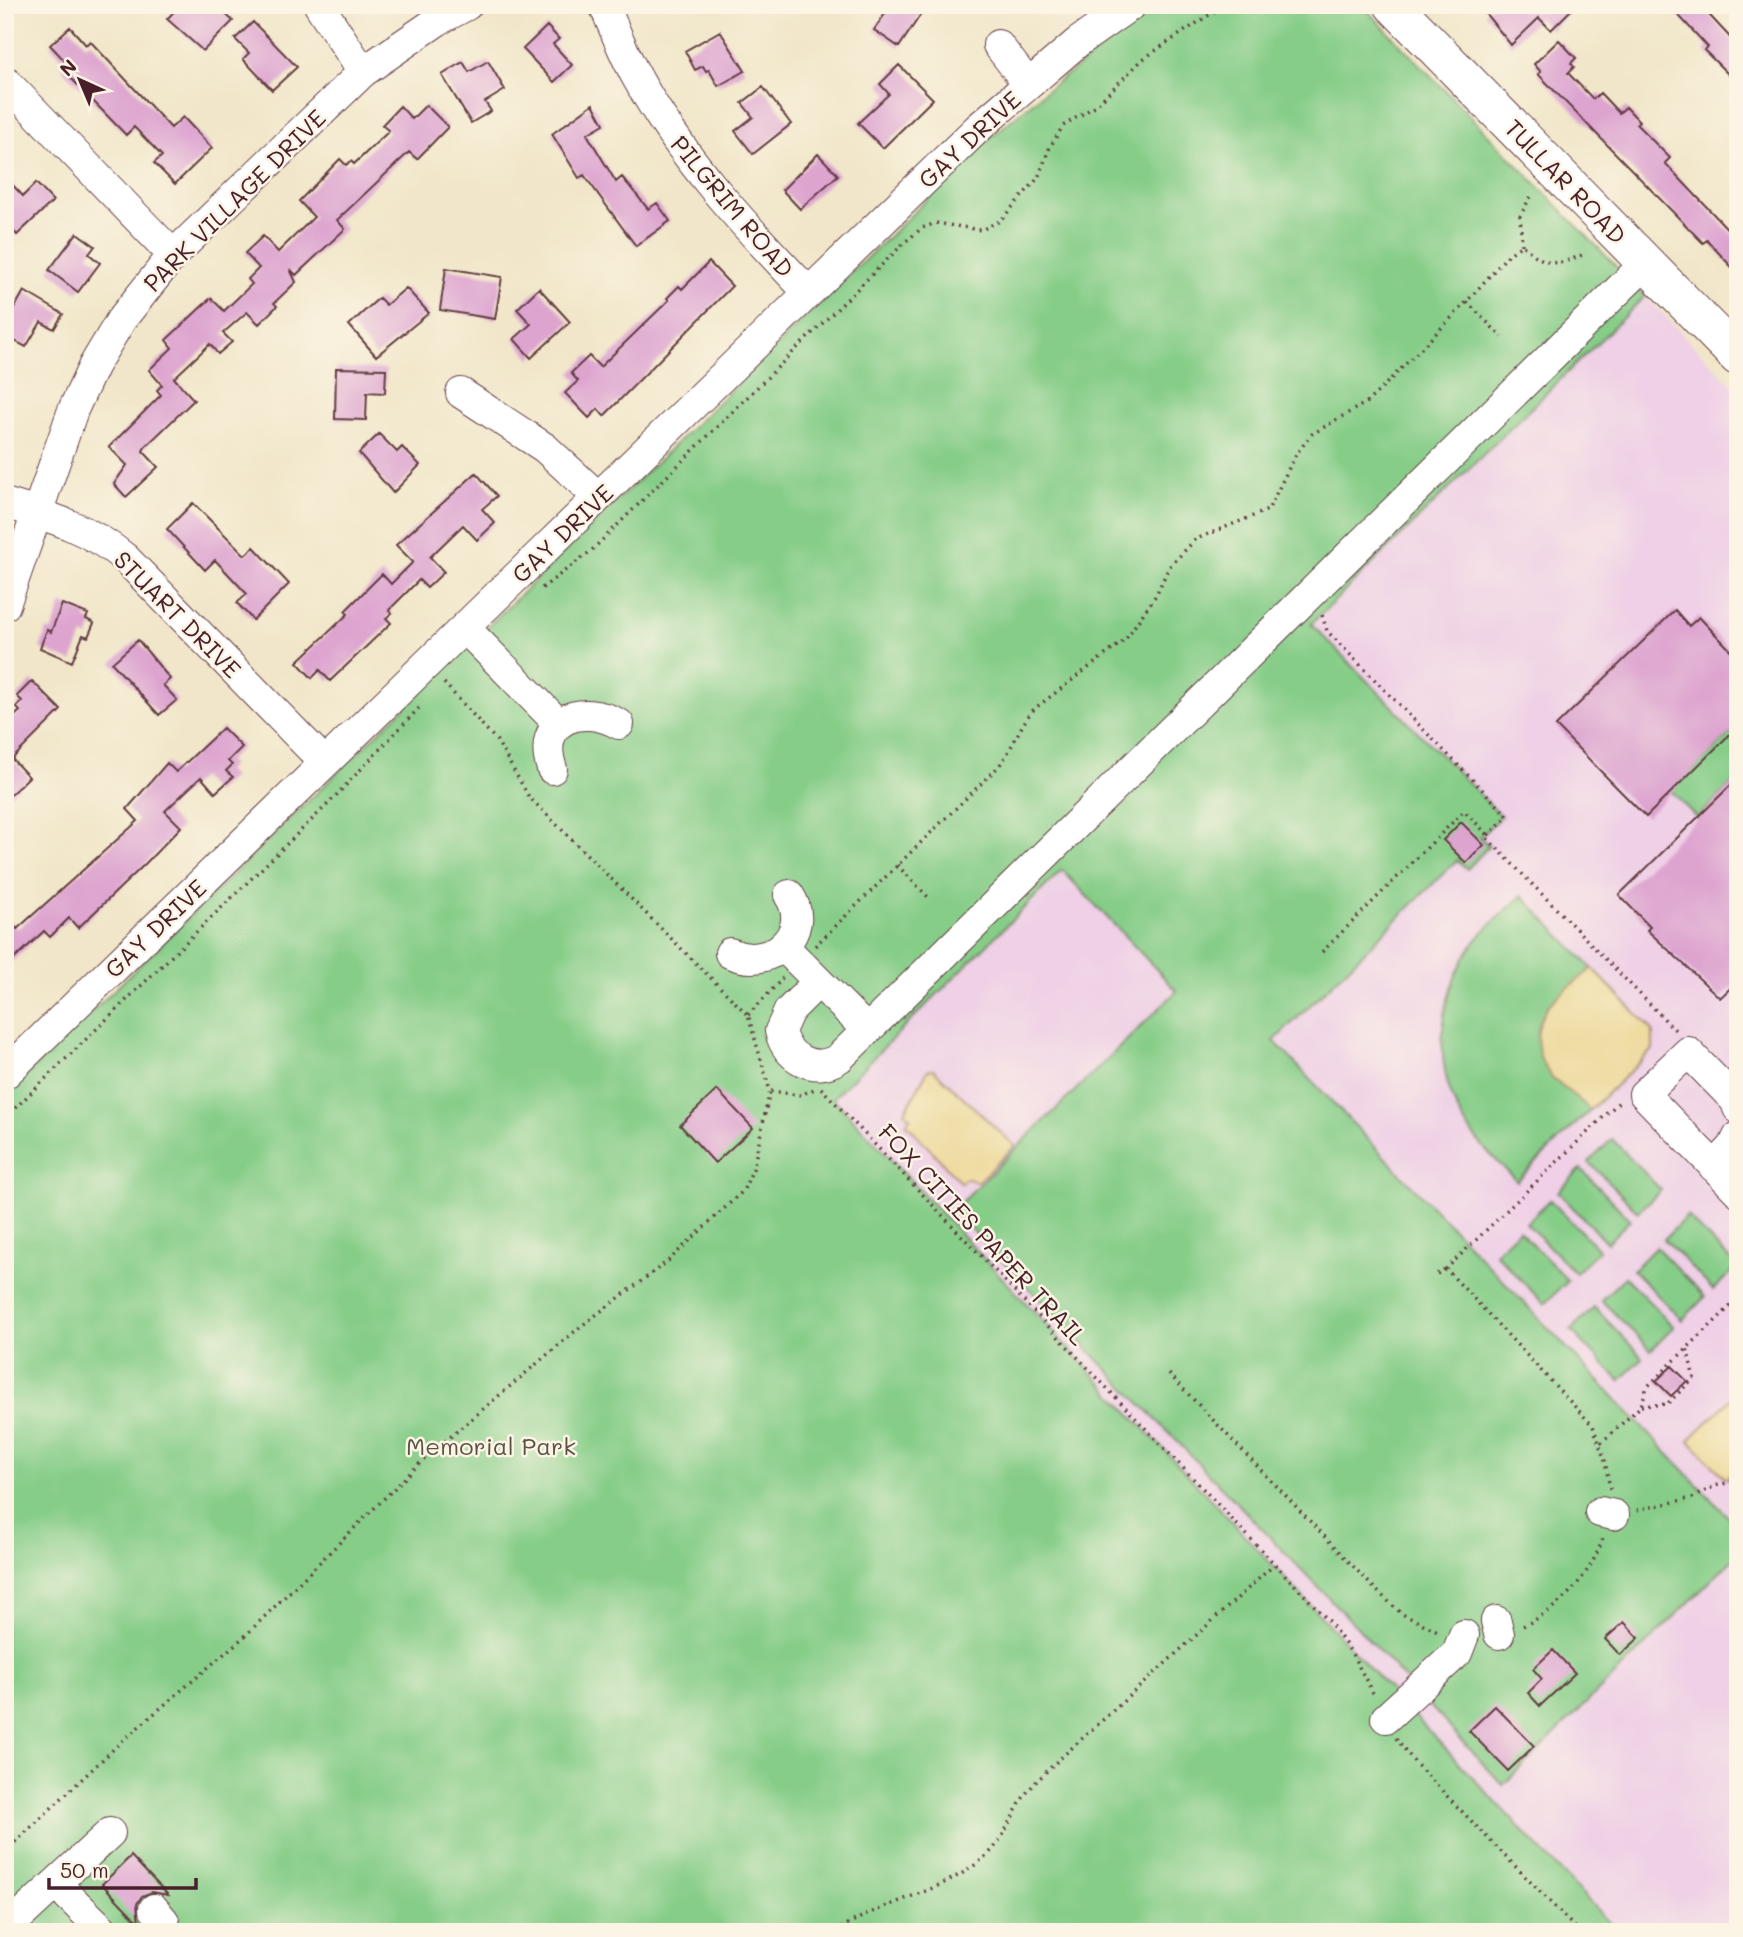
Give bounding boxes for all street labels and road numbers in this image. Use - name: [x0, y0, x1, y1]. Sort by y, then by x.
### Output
- street label: GAY DRIVE: [911, 84, 1027, 194]
- street label: PARK VILLAGE DRIVE: [136, 102, 332, 298]
- street label: TULLAR ROAD: [1499, 112, 1633, 250]
- street label: PILGRIM ROAD: [665, 129, 801, 283]
- street label: GAY DRIVE: [505, 477, 619, 589]
- street label: STUART DRIVE: [108, 544, 248, 684]
- street label: GAY DRIVE: [98, 872, 212, 984]
- street label: FOX CITIES PAPER TRAIL: [872, 1117, 1094, 1352]

